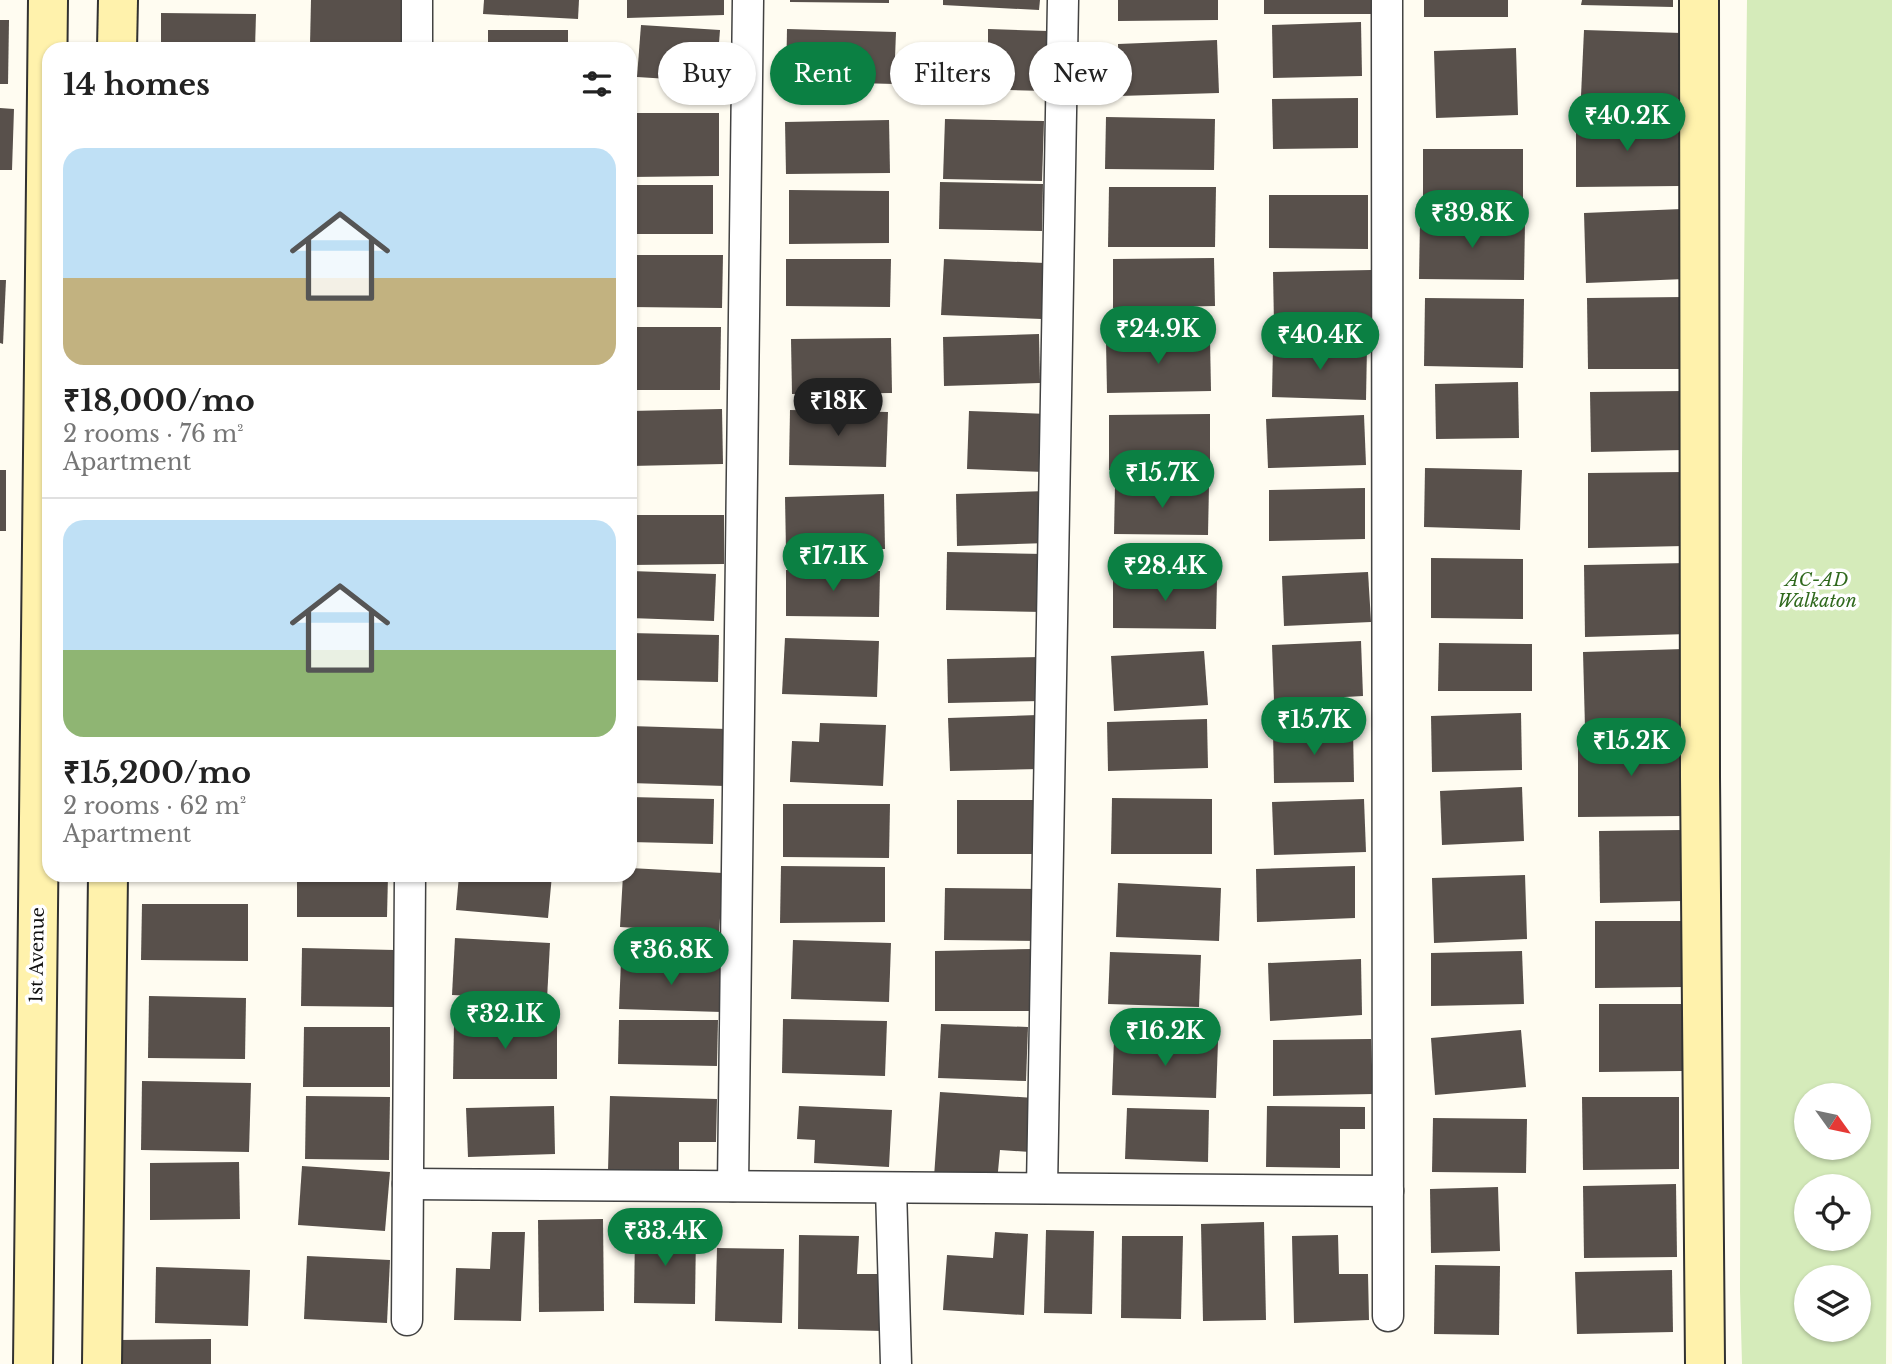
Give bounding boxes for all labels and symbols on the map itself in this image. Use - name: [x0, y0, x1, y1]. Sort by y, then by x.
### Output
- pin: ₹40.2K: [1570, 94, 1684, 153]
- pin: ₹39.8K: [1415, 190, 1529, 250]
- pin: ₹24.9K: [1101, 306, 1215, 366]
- pin: ₹40.4K: [1263, 312, 1377, 372]
- pin: ₹18K: [797, 378, 879, 438]
- pin: ₹15.7K: [1105, 450, 1219, 510]
- pin: ₹17.1K: [776, 534, 890, 593]
- pin: ₹28.4K: [1108, 544, 1222, 603]
- park label: AC-AD Walkaton: [1777, 569, 1857, 612]
- pin: ₹15.7K: [1257, 698, 1371, 757]
- pin: ₹15.2K: [1574, 718, 1688, 778]
- street label: 1st Avenue: [25, 907, 49, 1003]
- pin: ₹36.8K: [614, 928, 728, 987]
- pin: ₹32.1K: [448, 992, 562, 1051]
- pin: ₹16.2K: [1108, 1009, 1222, 1068]
- north arrow: [1794, 1083, 1871, 1160]
- pin: ₹33.4K: [608, 1208, 722, 1268]

